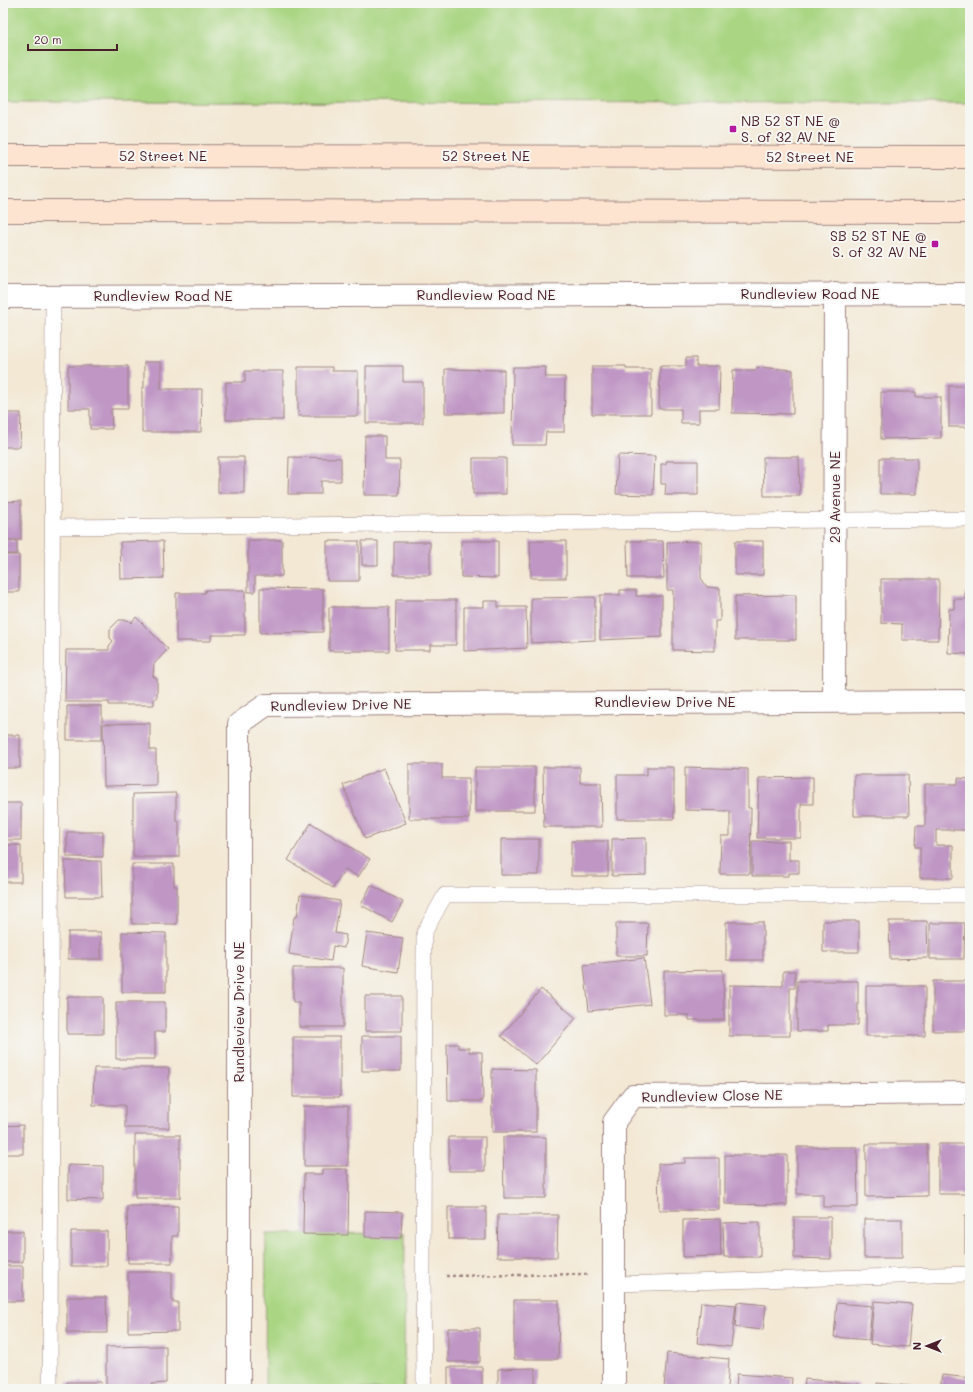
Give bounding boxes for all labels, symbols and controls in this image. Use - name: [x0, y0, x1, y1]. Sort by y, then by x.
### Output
- scale bar: [28, 26, 117, 52]
- text: 20 m: [34, 31, 62, 47]
- place label: NB 52 ST NE @ S. of 32 AV NE: [741, 111, 840, 146]
- marker: NB 52 ST NE @ S. of 32 AV NE: [728, 124, 738, 134]
- street label: 52 Street NE: [119, 146, 207, 165]
- street label: 52 Street NE: [442, 146, 530, 165]
- street label: 52 Street NE: [766, 147, 854, 166]
- place label: SB 52 ST NE @ S. of 32 AV NE: [830, 226, 927, 261]
- marker: SB 52 ST NE @ S. of 32 AV NE: [930, 239, 940, 249]
- street label: Rundleview Road NE: [741, 284, 879, 303]
- street label: Rundleview Road NE: [417, 285, 555, 304]
- street label: Rundleview Road NE: [94, 286, 232, 305]
- street label: 29 Avenue NE: [825, 451, 844, 543]
- street label: Rundleview Drive NE: [595, 692, 735, 711]
- street label: Rundleview Drive NE: [270, 694, 412, 715]
- street label: Rundleview Drive NE: [229, 942, 248, 1082]
- street label: Rundleview Close NE: [641, 1085, 783, 1106]
- north arrow: [907, 1326, 947, 1366]
- text: N: [909, 1342, 924, 1350]

